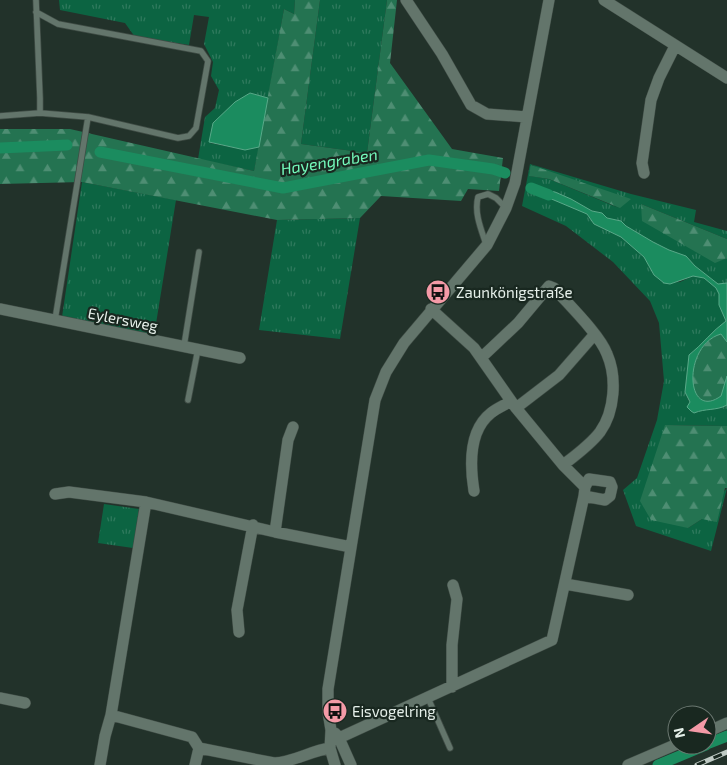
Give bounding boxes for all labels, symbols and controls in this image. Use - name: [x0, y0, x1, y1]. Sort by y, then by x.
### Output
- water label: Hayengraben: [279, 144, 379, 179]
- bus stop icon: Zaunkönigstraße: [425, 279, 451, 305]
- place label: Zaunkönigstraße: [456, 283, 573, 301]
- street label: Eylersweg: [86, 303, 160, 335]
- bus stop icon: Eisvogelring: [322, 698, 348, 724]
- place label: Eisvogelring: [352, 702, 436, 720]
- north arrow: [667, 705, 717, 755]
- text: N: [669, 726, 688, 740]

